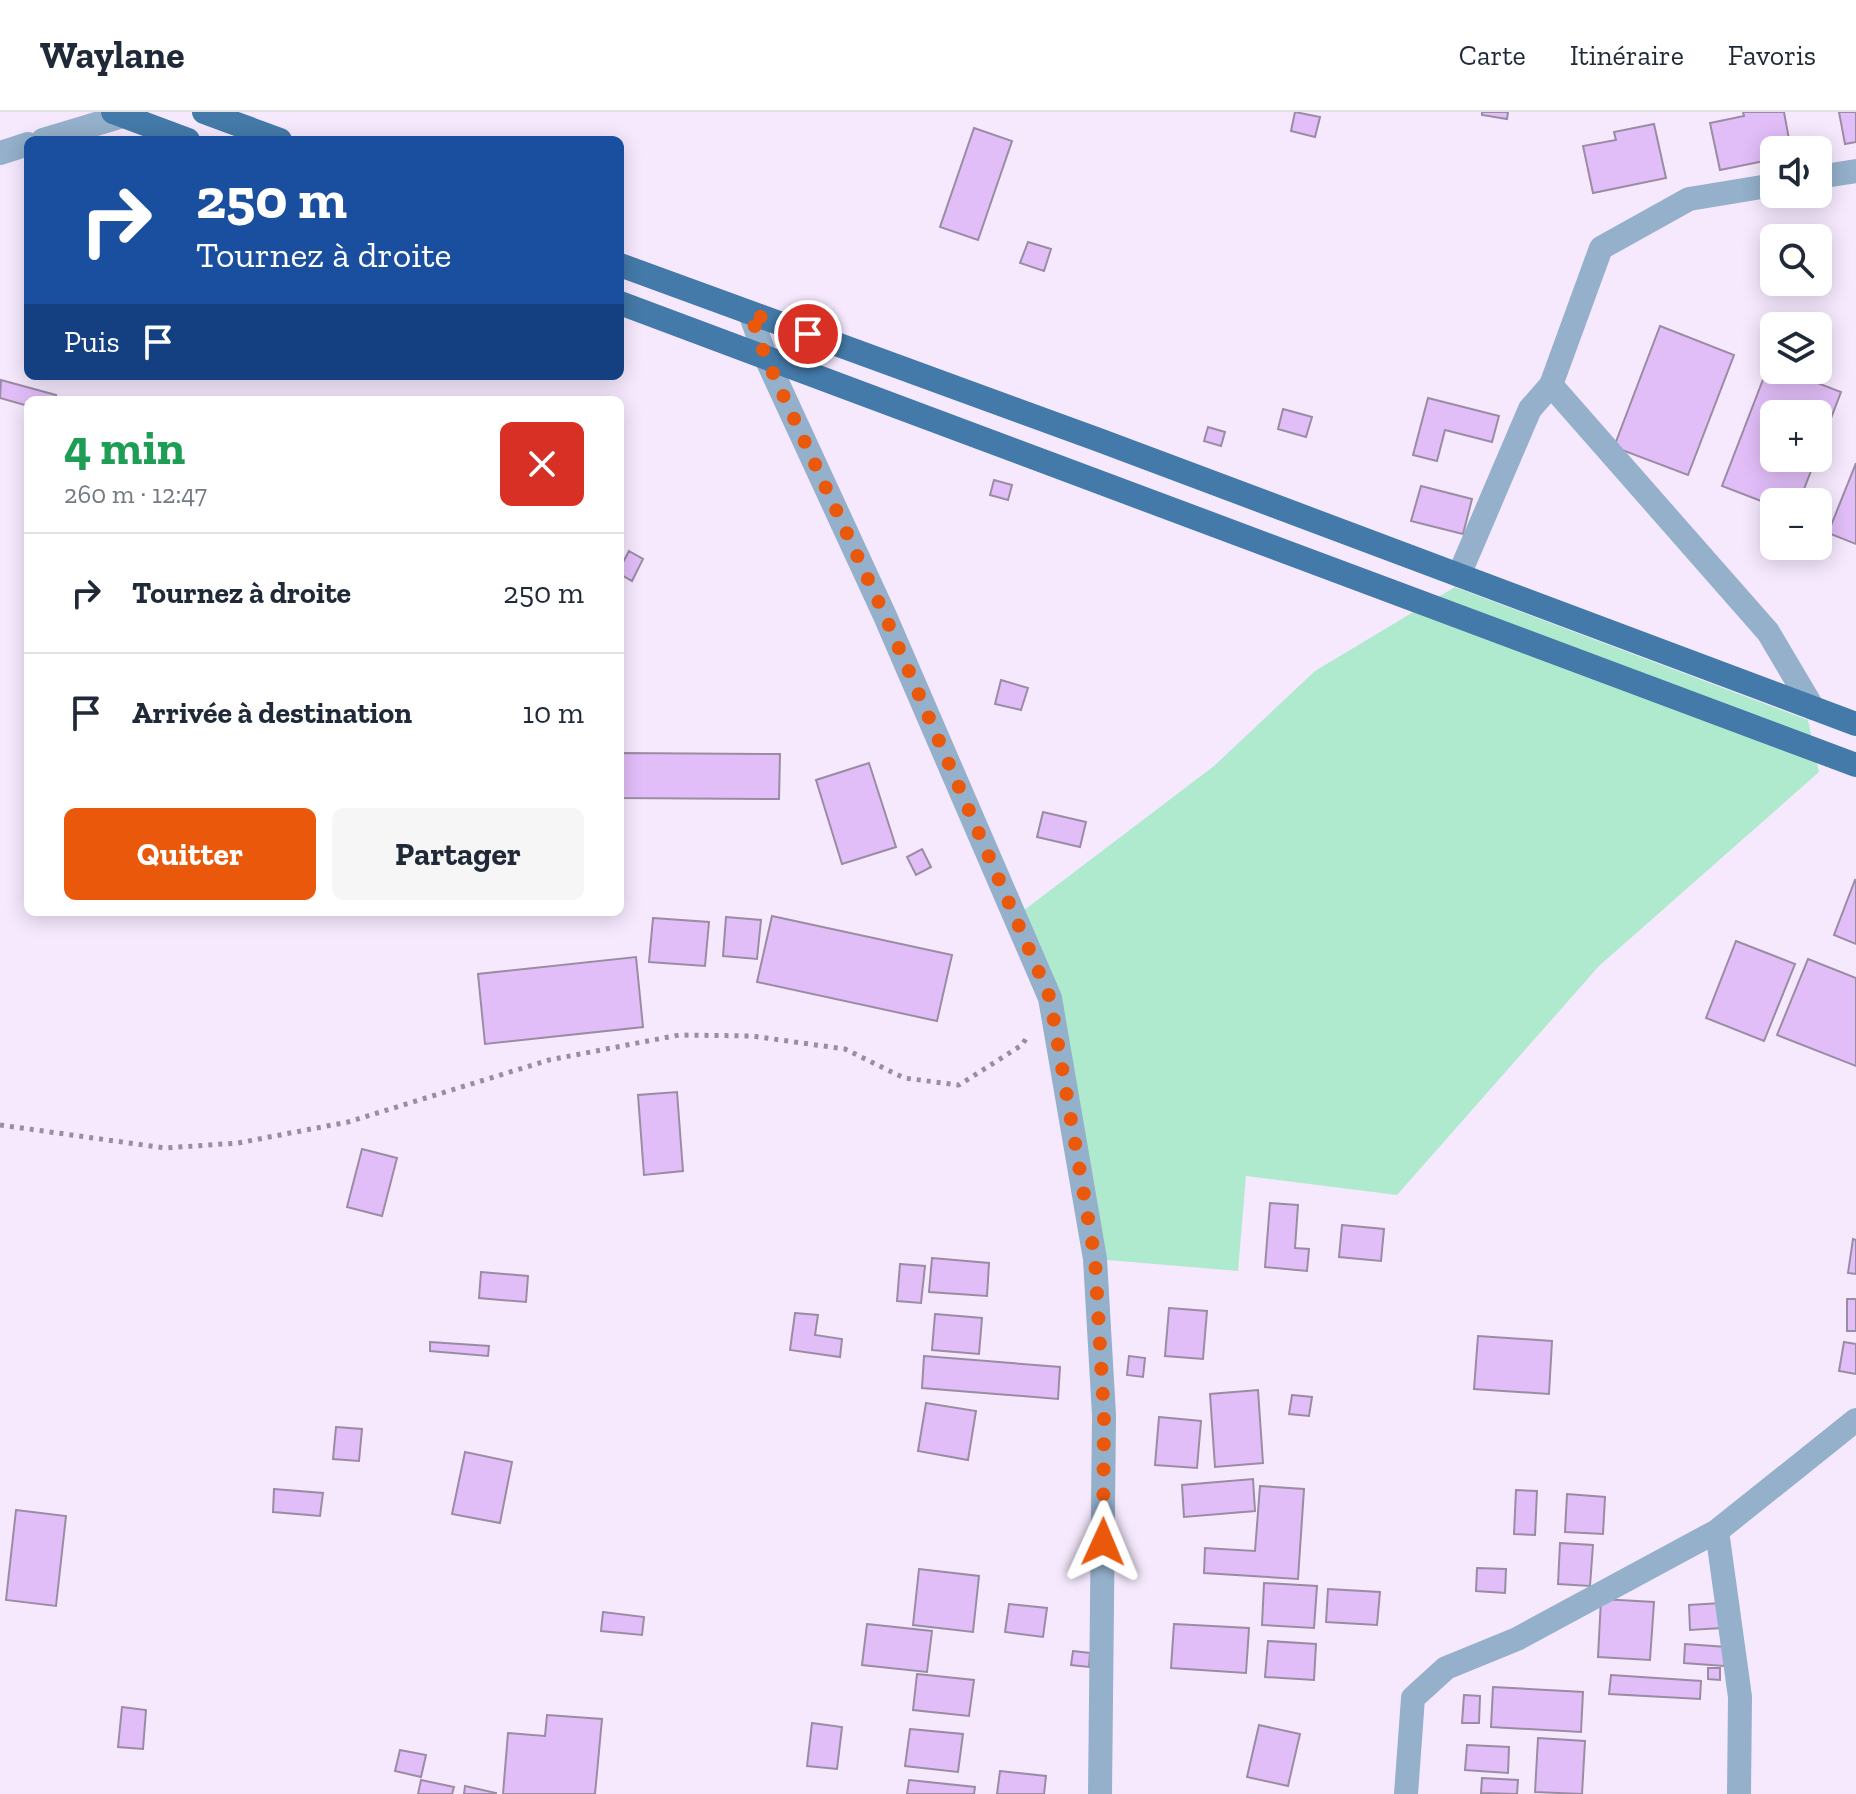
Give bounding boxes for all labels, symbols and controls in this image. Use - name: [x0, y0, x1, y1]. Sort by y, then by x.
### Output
- text: Waylane: [40, 32, 185, 78]
- text: Carte: [1459, 39, 1526, 72]
- text: Itinéraire: [1570, 39, 1684, 72]
- text: Favoris: [1728, 39, 1816, 72]
- map controls: [1760, 136, 1832, 560]
- button: sound: [1760, 136, 1832, 208]
- text: 250 m: [196, 165, 347, 232]
- icon: right: [64, 168, 168, 272]
- button: search: [1760, 224, 1832, 296]
- text: Tournez à droite: [196, 233, 452, 276]
- pin: [774, 300, 842, 368]
- icon: arrive: [786, 312, 830, 356]
- button: layers: [1760, 312, 1832, 384]
- icon: arrive: [136, 320, 180, 364]
- text: Puis: [64, 324, 120, 360]
- button: +: [1760, 400, 1832, 472]
- text: 4 min: [64, 419, 185, 476]
- button: close: [500, 422, 584, 506]
- text: 260 m · 12:47: [64, 478, 207, 510]
- button: −: [1760, 488, 1832, 560]
- icon: right: [64, 571, 108, 615]
- text: Tournez à droite: [132, 575, 351, 611]
- text: 250 m: [503, 575, 584, 611]
- icon: arrive: [64, 691, 108, 735]
- text: Arrivée à destination: [132, 695, 412, 731]
- text: 10 m: [522, 695, 584, 731]
- button: Quitter: [64, 808, 316, 900]
- button: Partager: [332, 808, 584, 900]
- position arrow: [1061, 1500, 1145, 1584]

